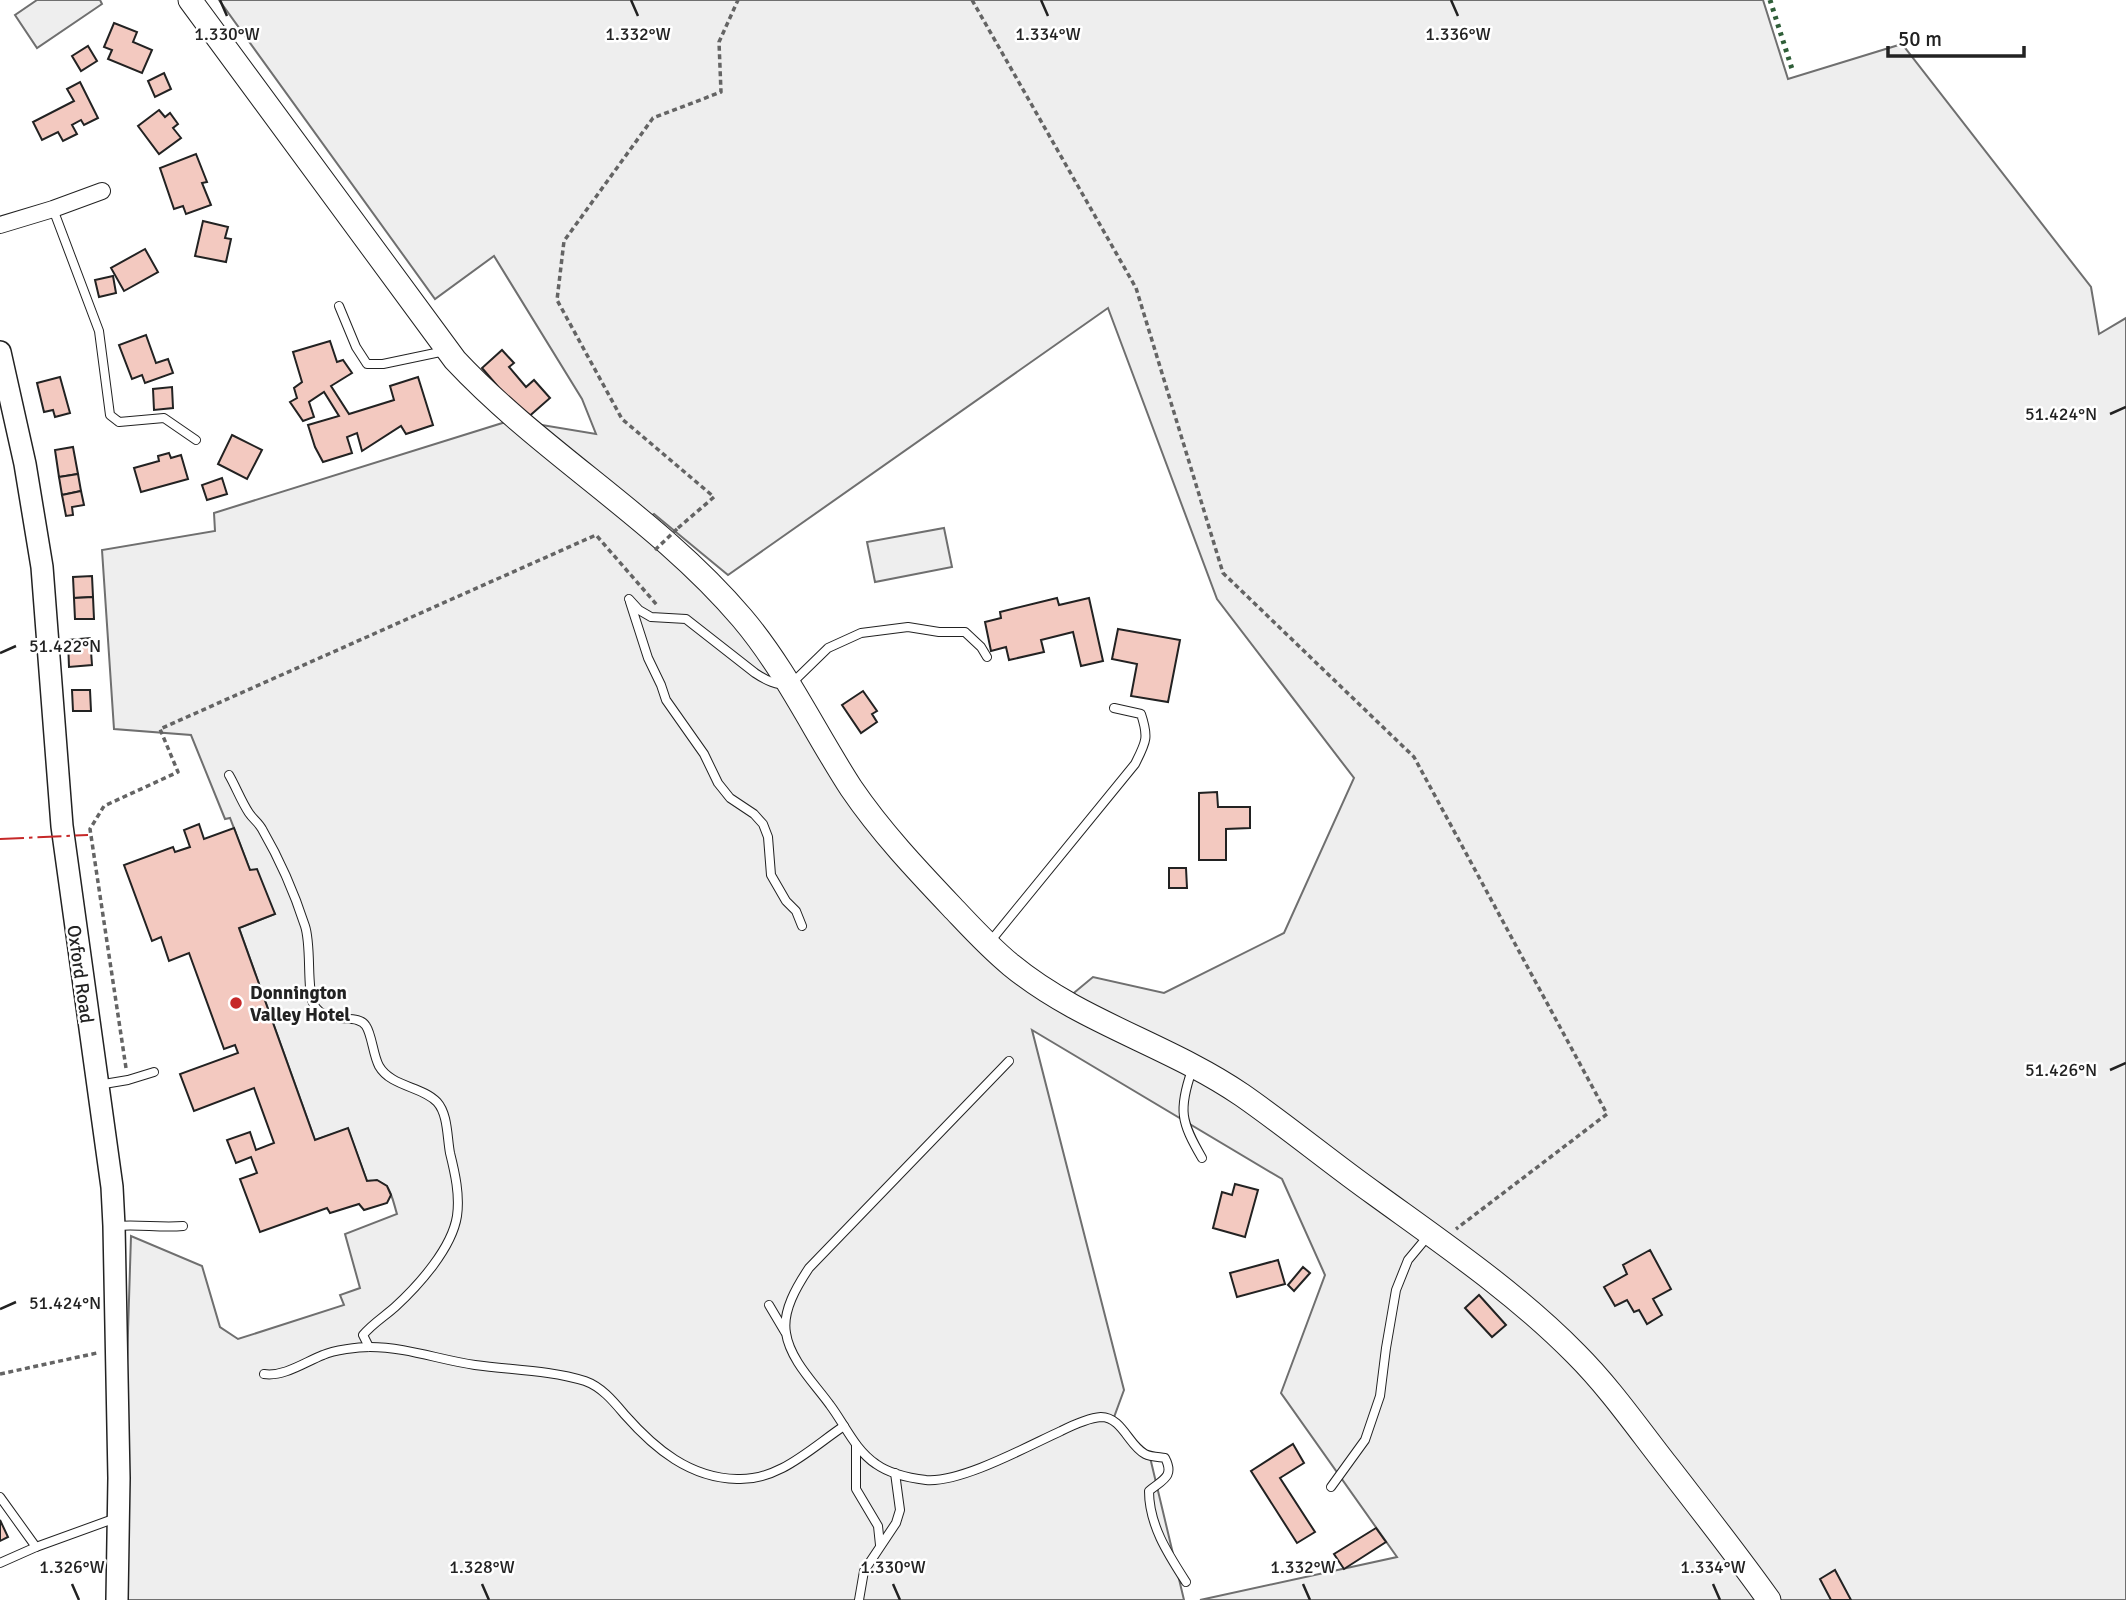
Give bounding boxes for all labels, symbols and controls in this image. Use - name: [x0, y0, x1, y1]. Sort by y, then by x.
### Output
- scale bar: [1888, 14, 2024, 58]
- text: 1.330°W: [194, 23, 260, 45]
- text: 1.332°W: [605, 23, 671, 45]
- text: 1.334°W: [1015, 23, 1081, 45]
- text: 1.336°W: [1425, 23, 1491, 45]
- text: 50 m: [1898, 26, 1942, 52]
- text: 51.424°N: [2025, 403, 2097, 425]
- text: 51.422°N: [29, 635, 101, 657]
- street label: Oxford Road: [61, 923, 99, 1025]
- place label: Donnington Valley Hotel: [250, 981, 350, 1027]
- marker: Donnington Valley Hotel: [228, 995, 244, 1011]
- text: 51.426°N: [2025, 1059, 2097, 1081]
- text: 51.424°N: [29, 1292, 101, 1314]
- text: 1.326°W: [39, 1556, 105, 1578]
- text: 1.328°W: [449, 1556, 515, 1578]
- text: 1.330°W: [860, 1556, 926, 1578]
- text: 1.332°W: [1270, 1556, 1336, 1578]
- text: 1.334°W: [1680, 1556, 1746, 1578]

